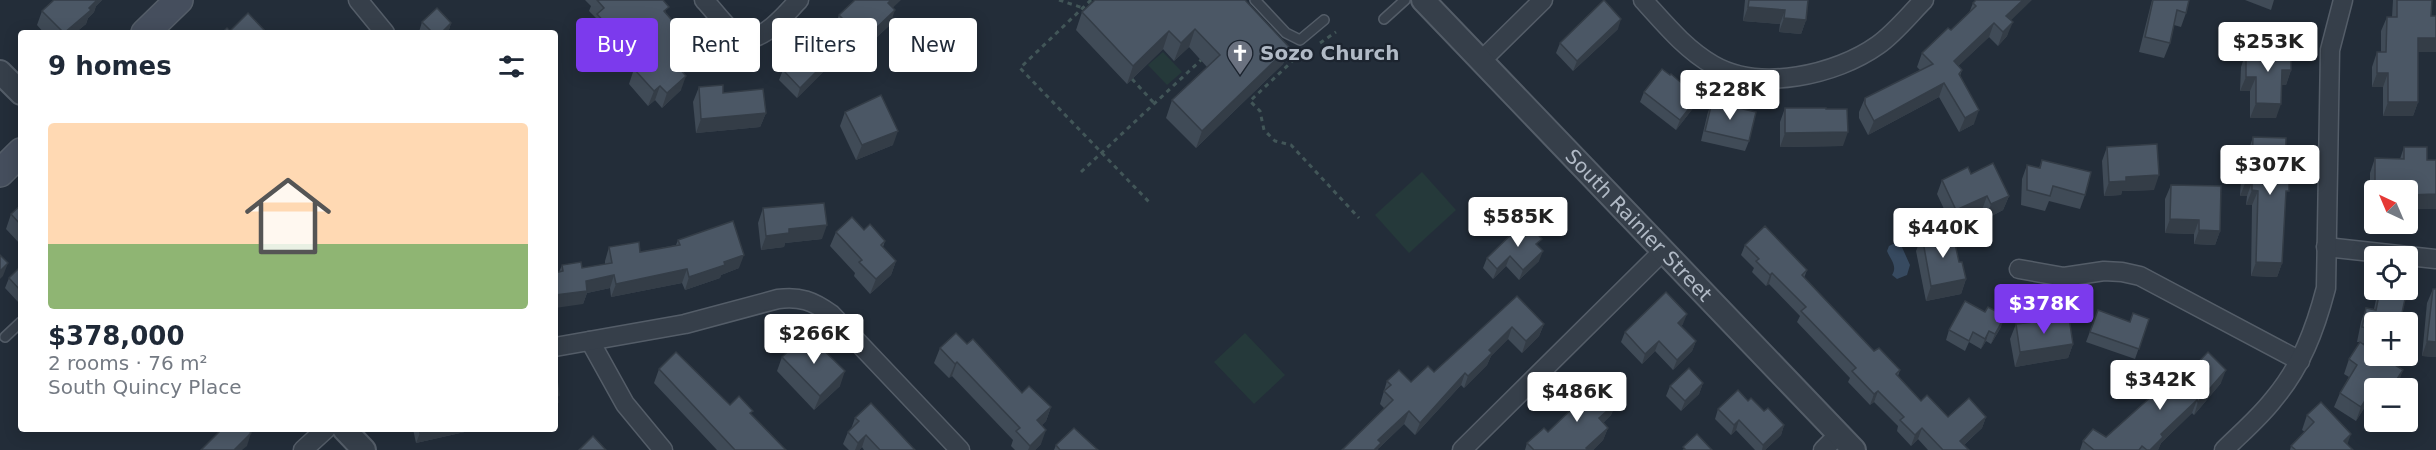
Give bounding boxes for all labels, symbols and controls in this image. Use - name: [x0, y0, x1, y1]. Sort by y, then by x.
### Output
- chip: Buy: [576, 18, 658, 72]
- chip: Rent: [670, 18, 760, 72]
- chip: Filters: [772, 18, 877, 72]
- chip: New: [889, 18, 977, 72]
- pin: $253K: [2226, 22, 2310, 73]
- text: $253K: [2232, 29, 2304, 53]
- church icon: Sozo Church: [1225, 38, 1255, 76]
- place label: Sozo Church: [1260, 41, 1400, 65]
- icon: filters: [495, 50, 528, 83]
- text: 9 homes: [48, 51, 172, 81]
- pin: $228K: [1688, 70, 1772, 121]
- text: $228K: [1694, 77, 1766, 101]
- street label: South Rainier Street: [1560, 144, 1717, 307]
- pin: $307K: [2228, 145, 2312, 196]
- text: $307K: [2234, 152, 2306, 176]
- icon: home: [234, 162, 342, 270]
- north arrow: [2364, 180, 2418, 234]
- map controls: [2364, 180, 2418, 432]
- pin: $585K: [1476, 197, 1560, 248]
- text: $585K: [1482, 204, 1554, 228]
- pin: $440K: [1901, 208, 1985, 259]
- text: $440K: [1907, 215, 1979, 239]
- button: locate: [2364, 246, 2418, 300]
- pin: $378K: [2002, 284, 2086, 335]
- text: $378K: [2008, 291, 2080, 315]
- button: +: [2364, 312, 2418, 366]
- pin: $266K: [772, 314, 856, 365]
- text: $378,000: [48, 321, 185, 351]
- text: $266K: [778, 321, 850, 345]
- text: 2 rooms · 76 m²: [48, 351, 208, 375]
- pin: $342K: [2118, 360, 2202, 411]
- text: $342K: [2124, 367, 2196, 391]
- pin: $486K: [1535, 372, 1619, 423]
- text: South Quincy Place: [48, 375, 242, 399]
- button: −: [2364, 378, 2418, 432]
- text: $486K: [1541, 379, 1613, 403]

